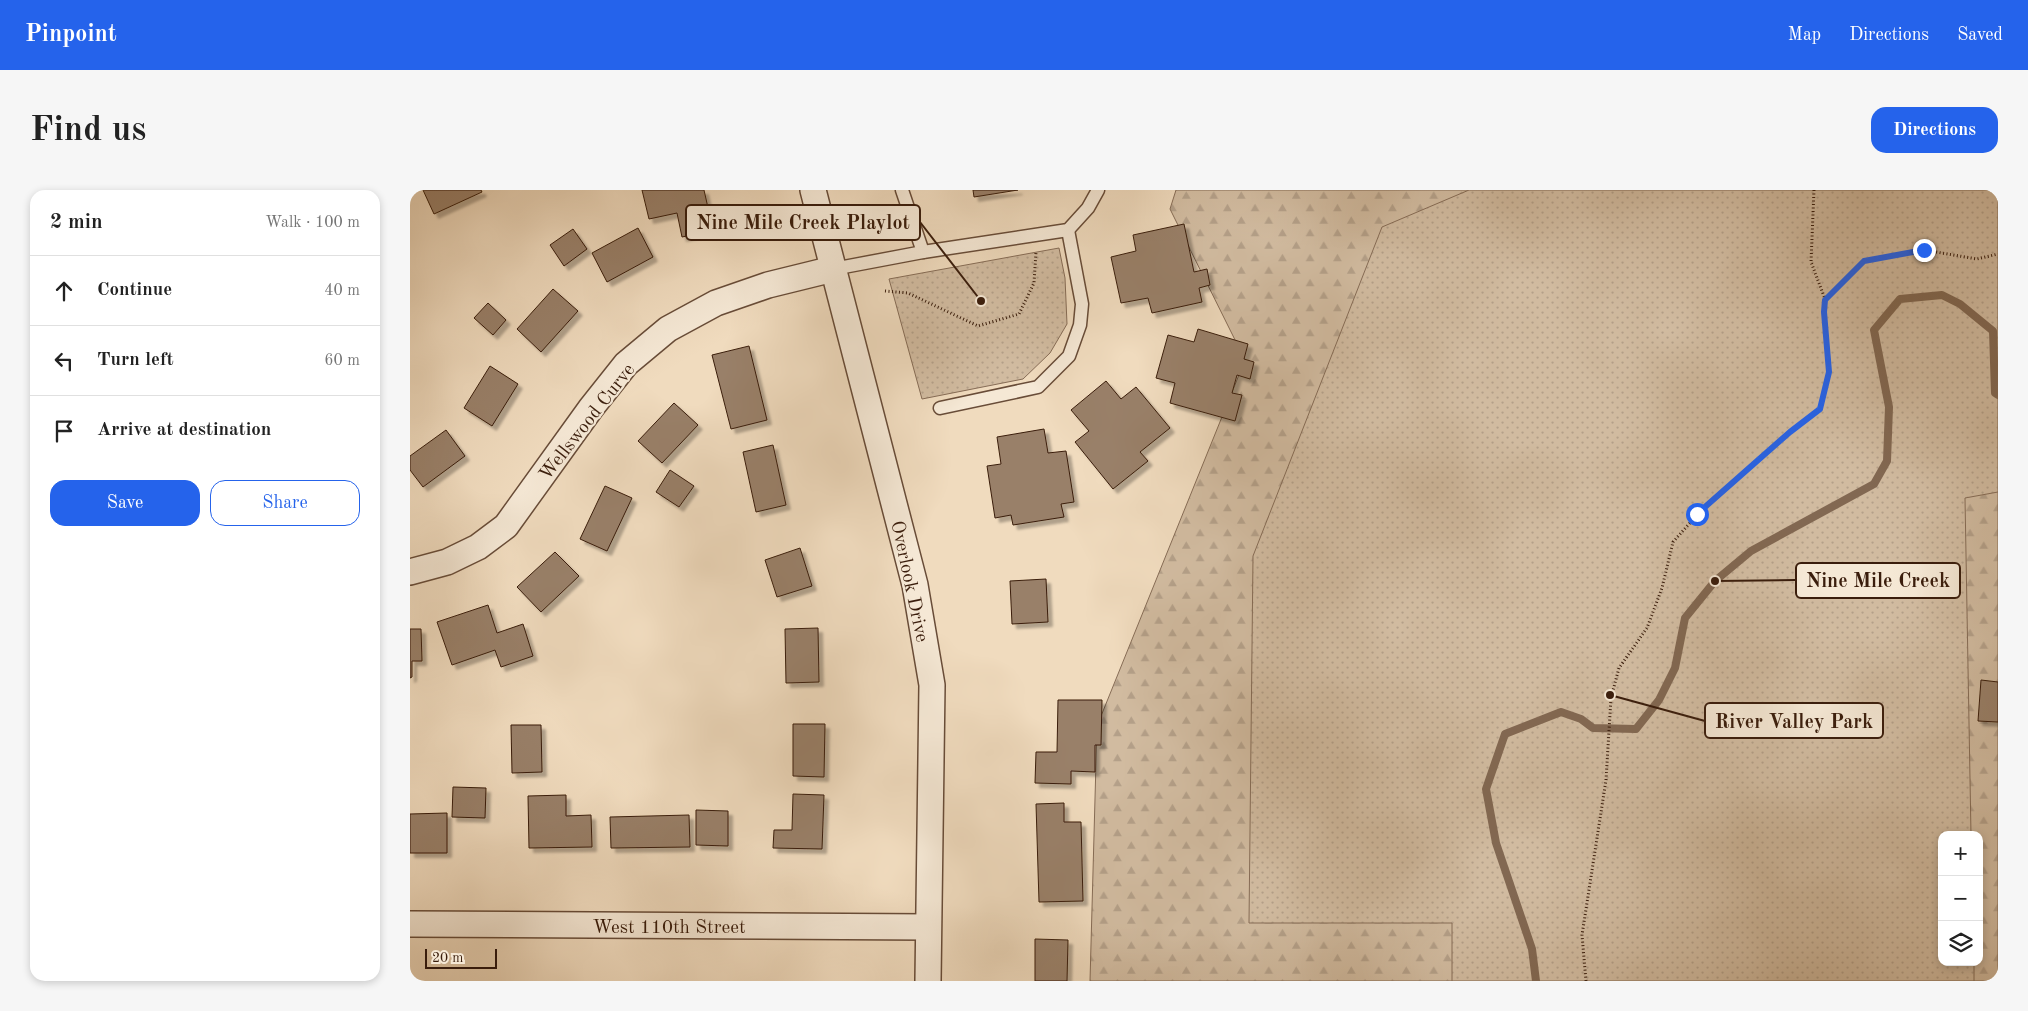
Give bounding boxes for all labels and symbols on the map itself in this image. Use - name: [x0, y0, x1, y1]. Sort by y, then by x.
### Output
- callout: Nine Mile Creek Playlot: [686, 205, 920, 240]
- text: Nine Mile Creek Playlot: [696, 214, 910, 234]
- route end: [1913, 239, 1936, 262]
- street label: Wellswood Curve: [537, 361, 639, 484]
- route start: [1686, 503, 1709, 526]
- street label: Overlook Drive: [886, 519, 931, 644]
- callout: Nine Mile Creek: [1796, 563, 1960, 598]
- text: Nine Mile Creek: [1806, 572, 1950, 592]
- callout: River Valley Park: [1705, 703, 1883, 738]
- text: River Valley Park: [1715, 713, 1873, 733]
- street label: West 110th Street: [592, 919, 746, 938]
- scale bar: [425, 946, 498, 969]

